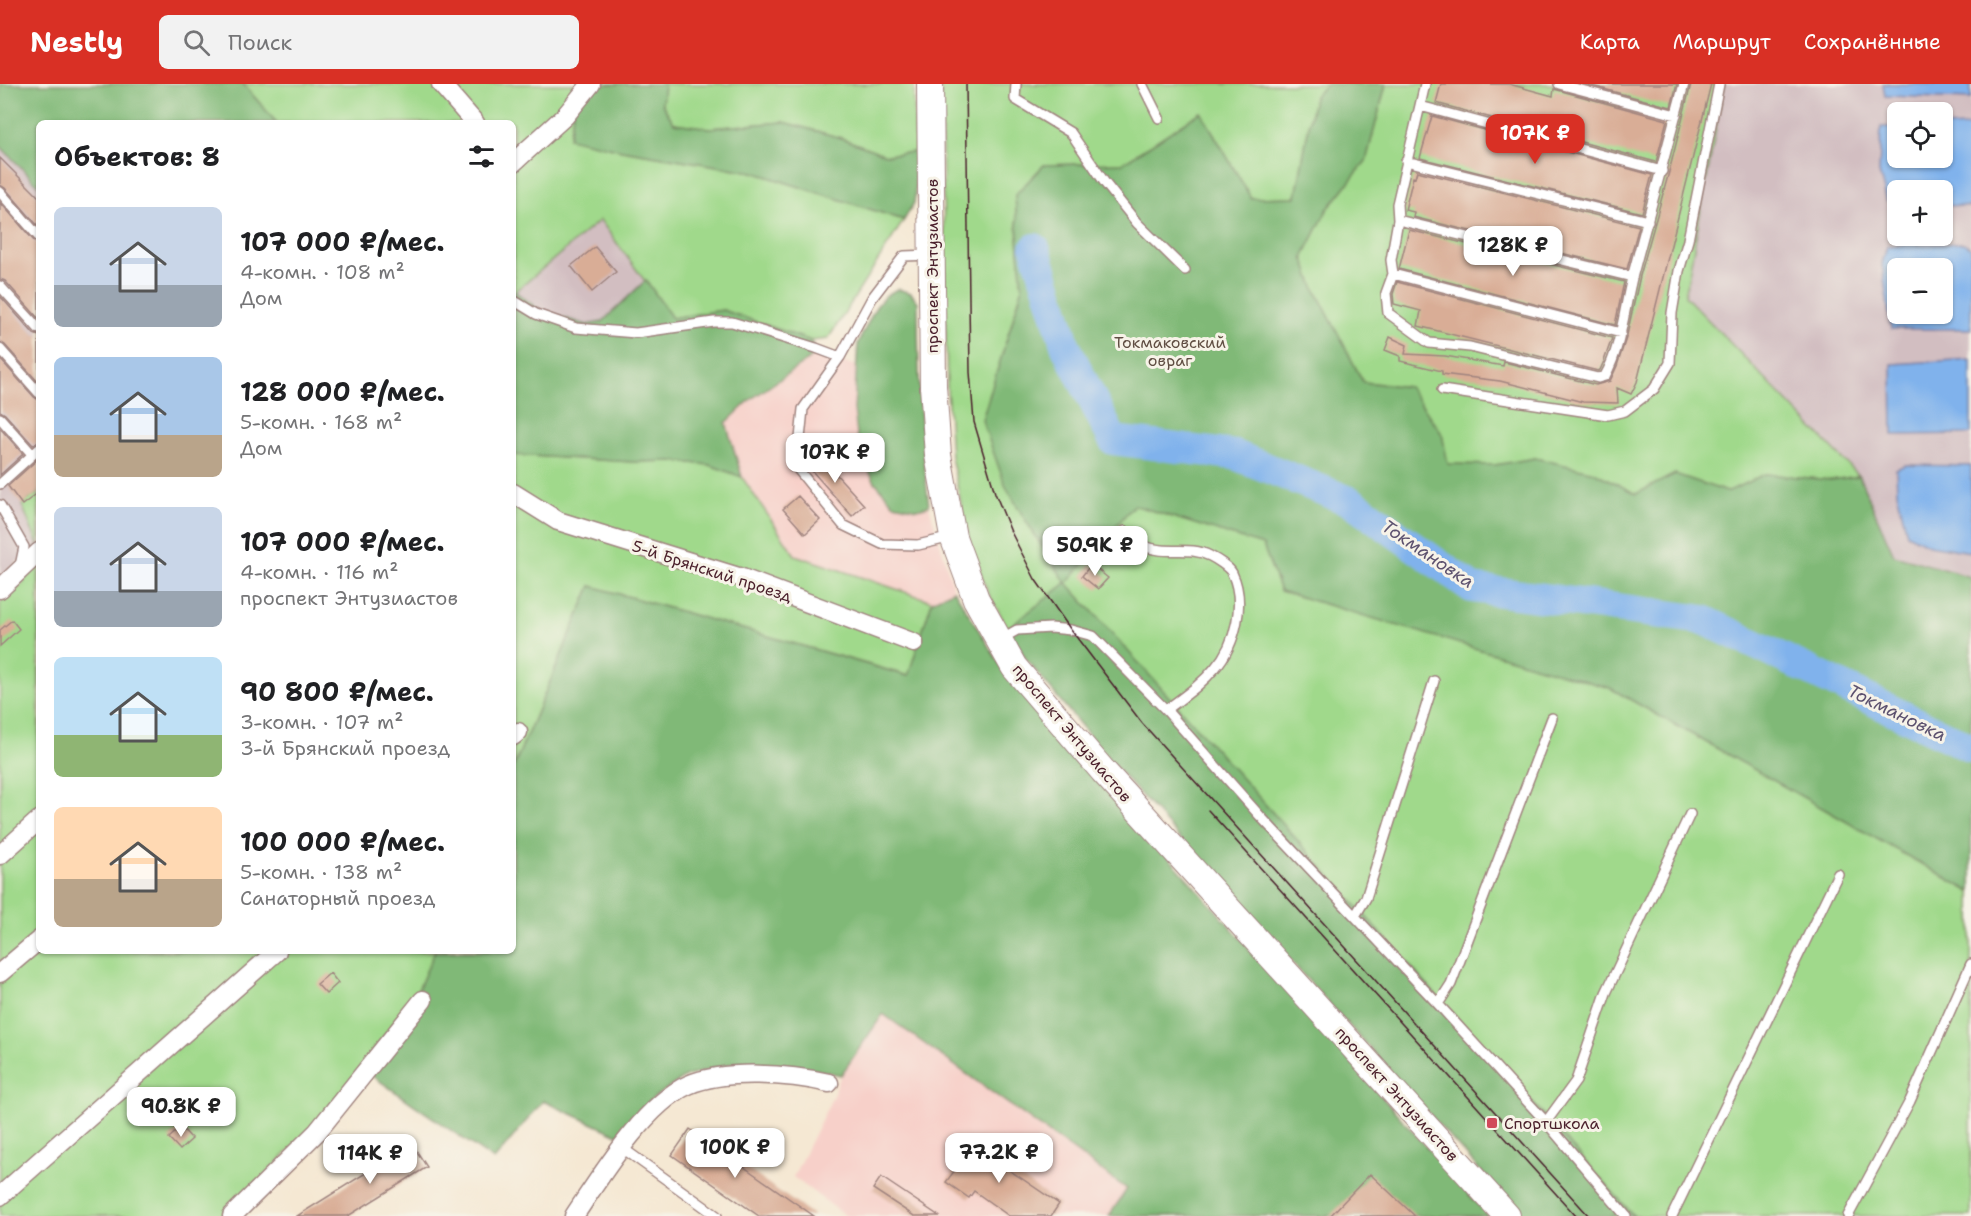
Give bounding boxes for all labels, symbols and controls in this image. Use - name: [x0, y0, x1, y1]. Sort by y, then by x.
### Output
- search box: [159, 15, 579, 69]
- text: Nestly: [30, 23, 123, 61]
- icon: search: [180, 26, 213, 59]
- text: Поиск: [228, 28, 292, 57]
- text: Карта: [1580, 28, 1640, 56]
- text: Маршрут: [1673, 28, 1771, 56]
- text: Сохранённые: [1804, 28, 1941, 56]
- map controls: [1887, 102, 1953, 324]
- button: locate: [1887, 102, 1953, 168]
- pin: 107K ₽: [1486, 114, 1584, 165]
- text: 107K ₽: [1500, 120, 1570, 146]
- text: Объектов: 8: [54, 139, 220, 174]
- icon: filters: [465, 140, 498, 173]
- street label: проспект Энтузиастов: [922, 179, 943, 353]
- button: +: [1887, 180, 1953, 246]
- text: 107 000 ₽/мес.: [240, 224, 445, 259]
- pin: 128K ₽: [1464, 226, 1562, 277]
- icon: home: [102, 231, 174, 303]
- text: 128K ₽: [1478, 232, 1548, 258]
- button: −: [1887, 258, 1953, 324]
- text: 4-комн. · 108 m²: [240, 259, 405, 285]
- text: Дом: [240, 285, 282, 311]
- park label: Токмаковский овраг: [1114, 332, 1226, 371]
- text: 128 000 ₽/мес.: [240, 374, 445, 409]
- icon: home: [102, 381, 174, 453]
- text: 5-комн. · 168 m²: [240, 409, 402, 435]
- pin: 107K ₽: [786, 433, 884, 484]
- text: Дом: [240, 435, 282, 461]
- text: 107K ₽: [800, 439, 870, 465]
- water label: Токмановка: [1377, 514, 1479, 594]
- text: 107 000 ₽/мес.: [240, 524, 445, 559]
- pin: 50.9K ₽: [1040, 526, 1150, 577]
- icon: home: [102, 531, 174, 603]
- text: 50.9K ₽: [1057, 532, 1133, 558]
- street label: 5-й Брянский проезд: [629, 535, 795, 607]
- text: 4-комн. · 116 m²: [240, 559, 399, 585]
- text: проспект Энтузиастов: [240, 585, 458, 611]
- street label: проспект Энтузиастов: [1008, 659, 1136, 807]
- text: 90 800 ₽/мес.: [240, 674, 434, 709]
- water label: Токмановка: [1844, 679, 1950, 747]
- icon: home: [102, 681, 174, 753]
- text: 3-комн. · 107 m²: [240, 709, 404, 735]
- text: 3-й Брянский проезд: [240, 735, 450, 761]
- text: 100 000 ₽/мес.: [240, 824, 445, 859]
- icon: home: [102, 831, 174, 903]
- text: 5-комн. · 138 m²: [240, 859, 402, 885]
- text: Санаторный проезд: [240, 885, 435, 911]
- street label: проспект Энтузиастов: [1331, 1022, 1463, 1166]
- pin: 90.8K ₽: [126, 1087, 236, 1138]
- text: 90.8K ₽: [141, 1093, 221, 1119]
- place label: Спортшкола: [1504, 1113, 1599, 1134]
- marker: Спортшкола: [1485, 1116, 1499, 1130]
- pin: 100K ₽: [686, 1128, 784, 1179]
- pin: 77.2K ₽: [944, 1133, 1054, 1184]
- pin: 114K ₽: [321, 1134, 419, 1185]
- text: 100K ₽: [700, 1134, 771, 1160]
- text: 77.2K ₽: [959, 1139, 1039, 1165]
- text: 114K ₽: [337, 1140, 403, 1166]

